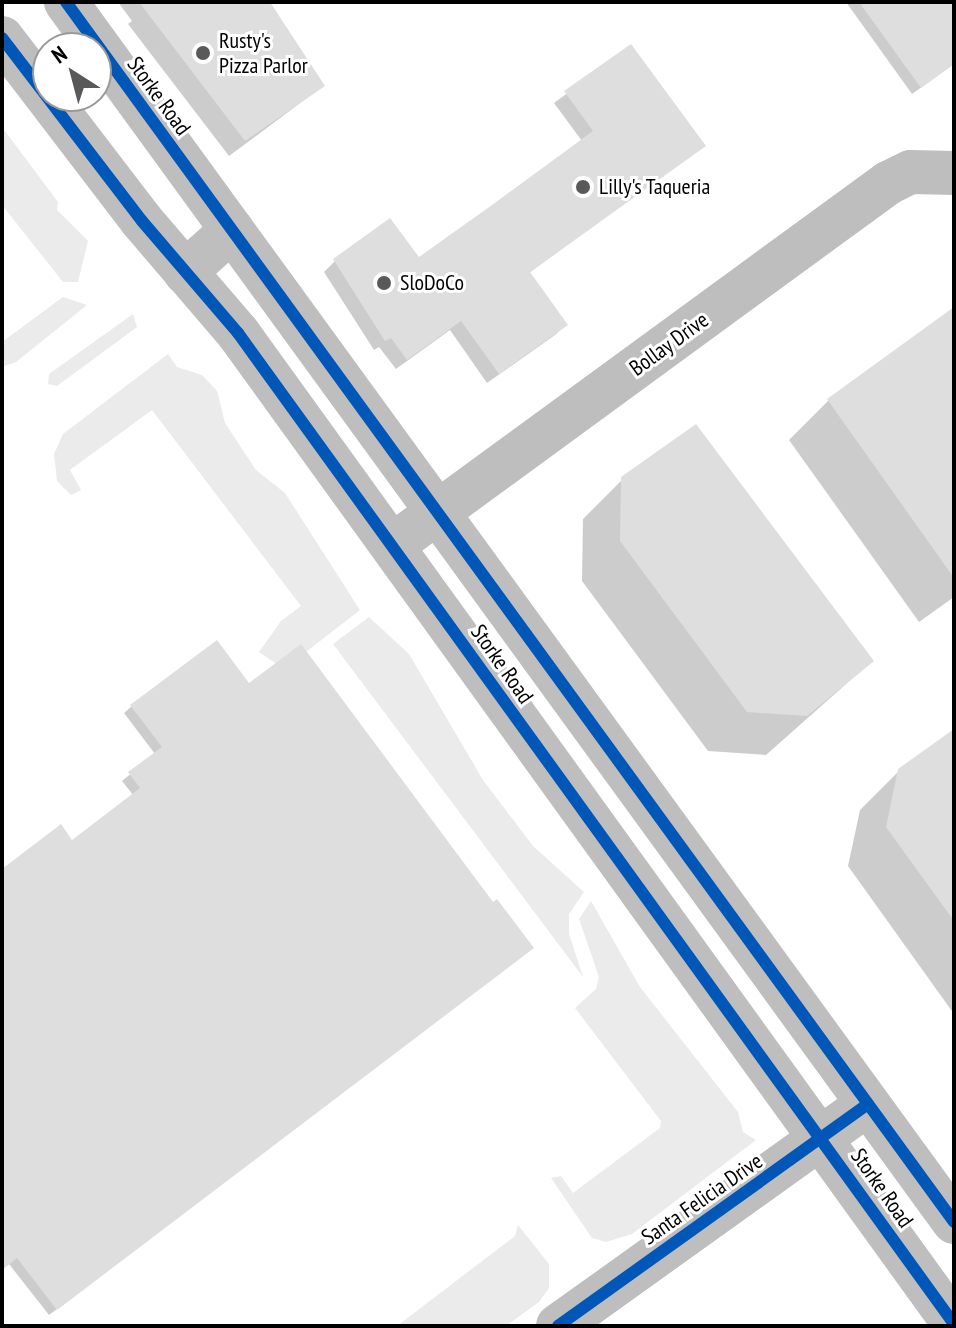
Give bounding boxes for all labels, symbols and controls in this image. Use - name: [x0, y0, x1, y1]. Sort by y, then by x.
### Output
- place label: Rusty's Pizza Parlor: [219, 27, 308, 78]
- north arrow: [32, 32, 112, 112]
- text: N: [46, 39, 72, 69]
- marker: Rusty's Pizza Parlor: [194, 44, 212, 62]
- street label: Storke Road: [122, 52, 196, 140]
- place label: Lilly's Taqueria: [599, 174, 711, 200]
- marker: Lilly's Taqueria: [574, 178, 592, 196]
- place label: SloDoCo: [400, 270, 464, 296]
- marker: SloDoCo: [375, 274, 393, 292]
- street label: Bollay Drive: [624, 306, 714, 382]
- street label: Storke Road: [465, 619, 539, 709]
- street label: Storke Road: [845, 1143, 919, 1233]
- street label: Santa Felicia Drive: [636, 1148, 768, 1250]

